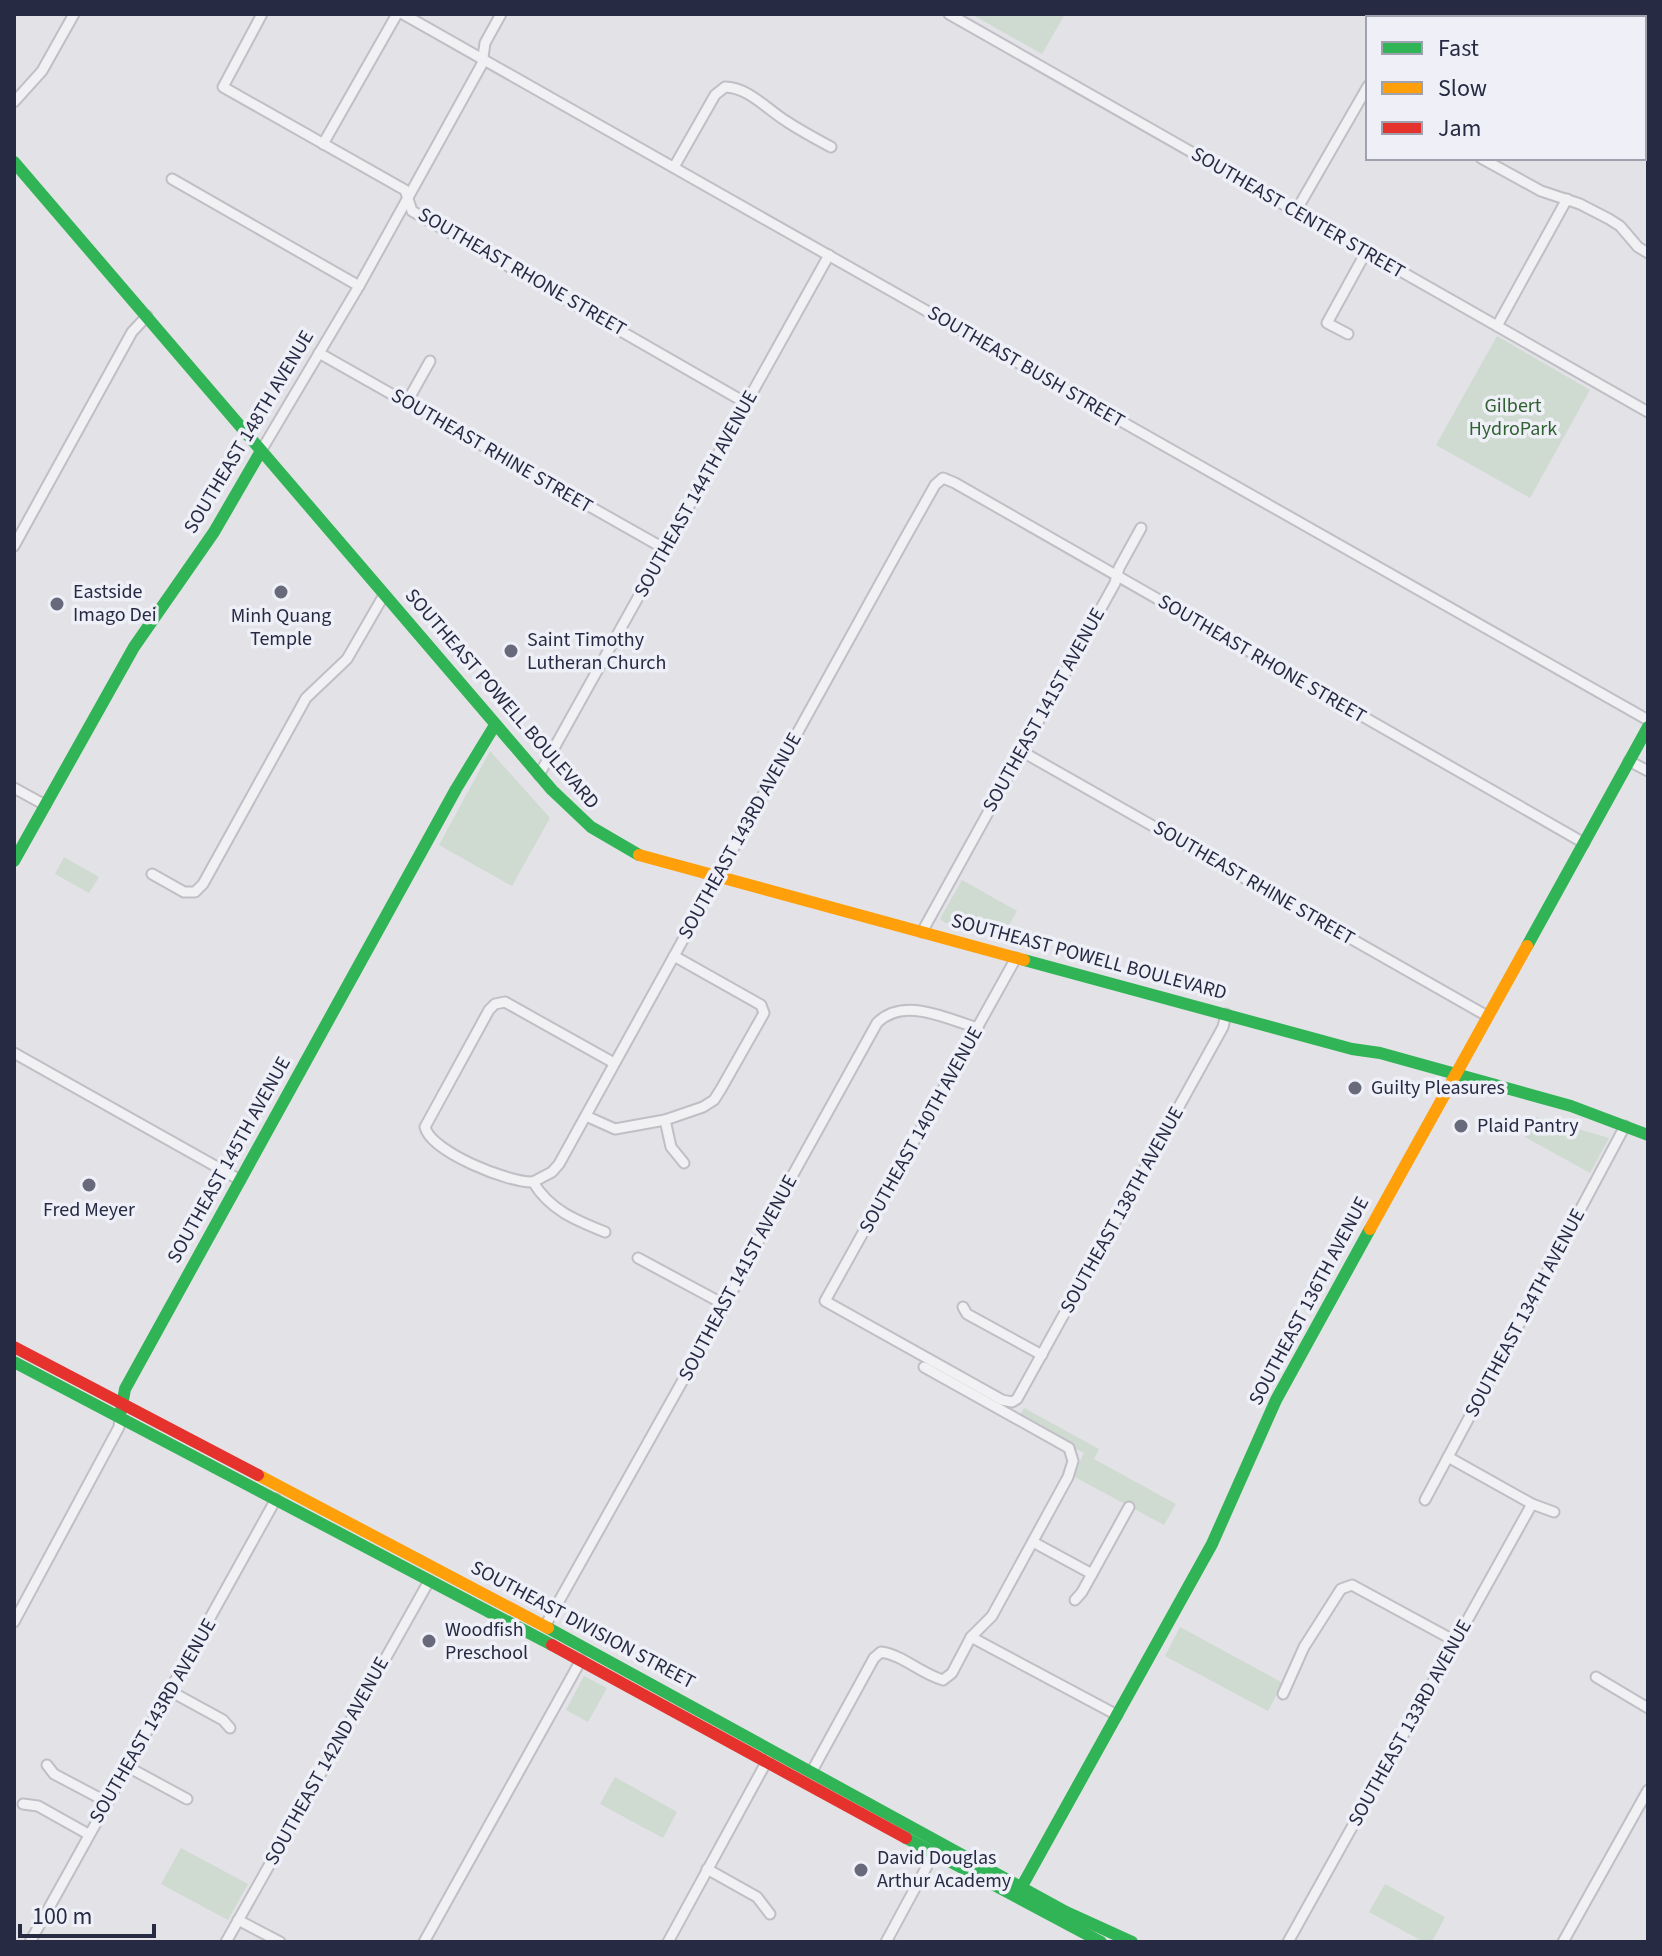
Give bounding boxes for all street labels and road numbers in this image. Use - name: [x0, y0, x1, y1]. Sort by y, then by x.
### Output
- street label: SOUTHEAST CENTER STREET: [1186, 140, 1410, 286]
- street label: SOUTHEAST RHONE STREET: [413, 201, 632, 343]
- street label: SOUTHEAST BUSH STREET: [922, 299, 1130, 435]
- street label: SOUTHEAST 148TH AVENUE: [177, 325, 321, 539]
- street label: SOUTHEAST RHINE STREET: [386, 382, 598, 520]
- street label: SOUTHEAST 144TH AVENUE: [627, 386, 765, 602]
- street label: SOUTHEAST POWELL BOULEVARD: [398, 583, 606, 815]
- street label: SOUTHEAST RHONE STREET: [1153, 588, 1372, 730]
- street label: SOUTHEAST 141ST AVENUE: [976, 603, 1112, 817]
- street label: SOUTHEAST 143RD AVENUE: [671, 728, 809, 944]
- street label: SOUTHEAST RHINE STREET: [1148, 814, 1360, 952]
- street label: SOUTHEAST POWELL BOULEVARD: [948, 907, 1230, 1007]
- street label: SOUTHEAST 140TH AVENUE: [852, 1022, 990, 1238]
- street label: SOUTHEAST 145TH AVENUE: [160, 1052, 298, 1268]
- street label: SOUTHEAST 138TH AVENUE: [1053, 1102, 1191, 1318]
- street label: SOUTHEAST 141ST AVENUE: [672, 1170, 804, 1386]
- street label: SOUTHEAST 136TH AVENUE: [1242, 1192, 1376, 1410]
- street label: SOUTHEAST 134TH AVENUE: [1458, 1204, 1592, 1422]
- street label: SOUTHEAST DIVISION STREET: [466, 1554, 700, 1696]
- street label: SOUTHEAST 143RD AVENUE: [83, 1613, 223, 1829]
- street label: SOUTHEAST 133RD AVENUE: [1341, 1615, 1479, 1831]
- street label: SOUTHEAST 142ND AVENUE: [258, 1652, 396, 1870]

